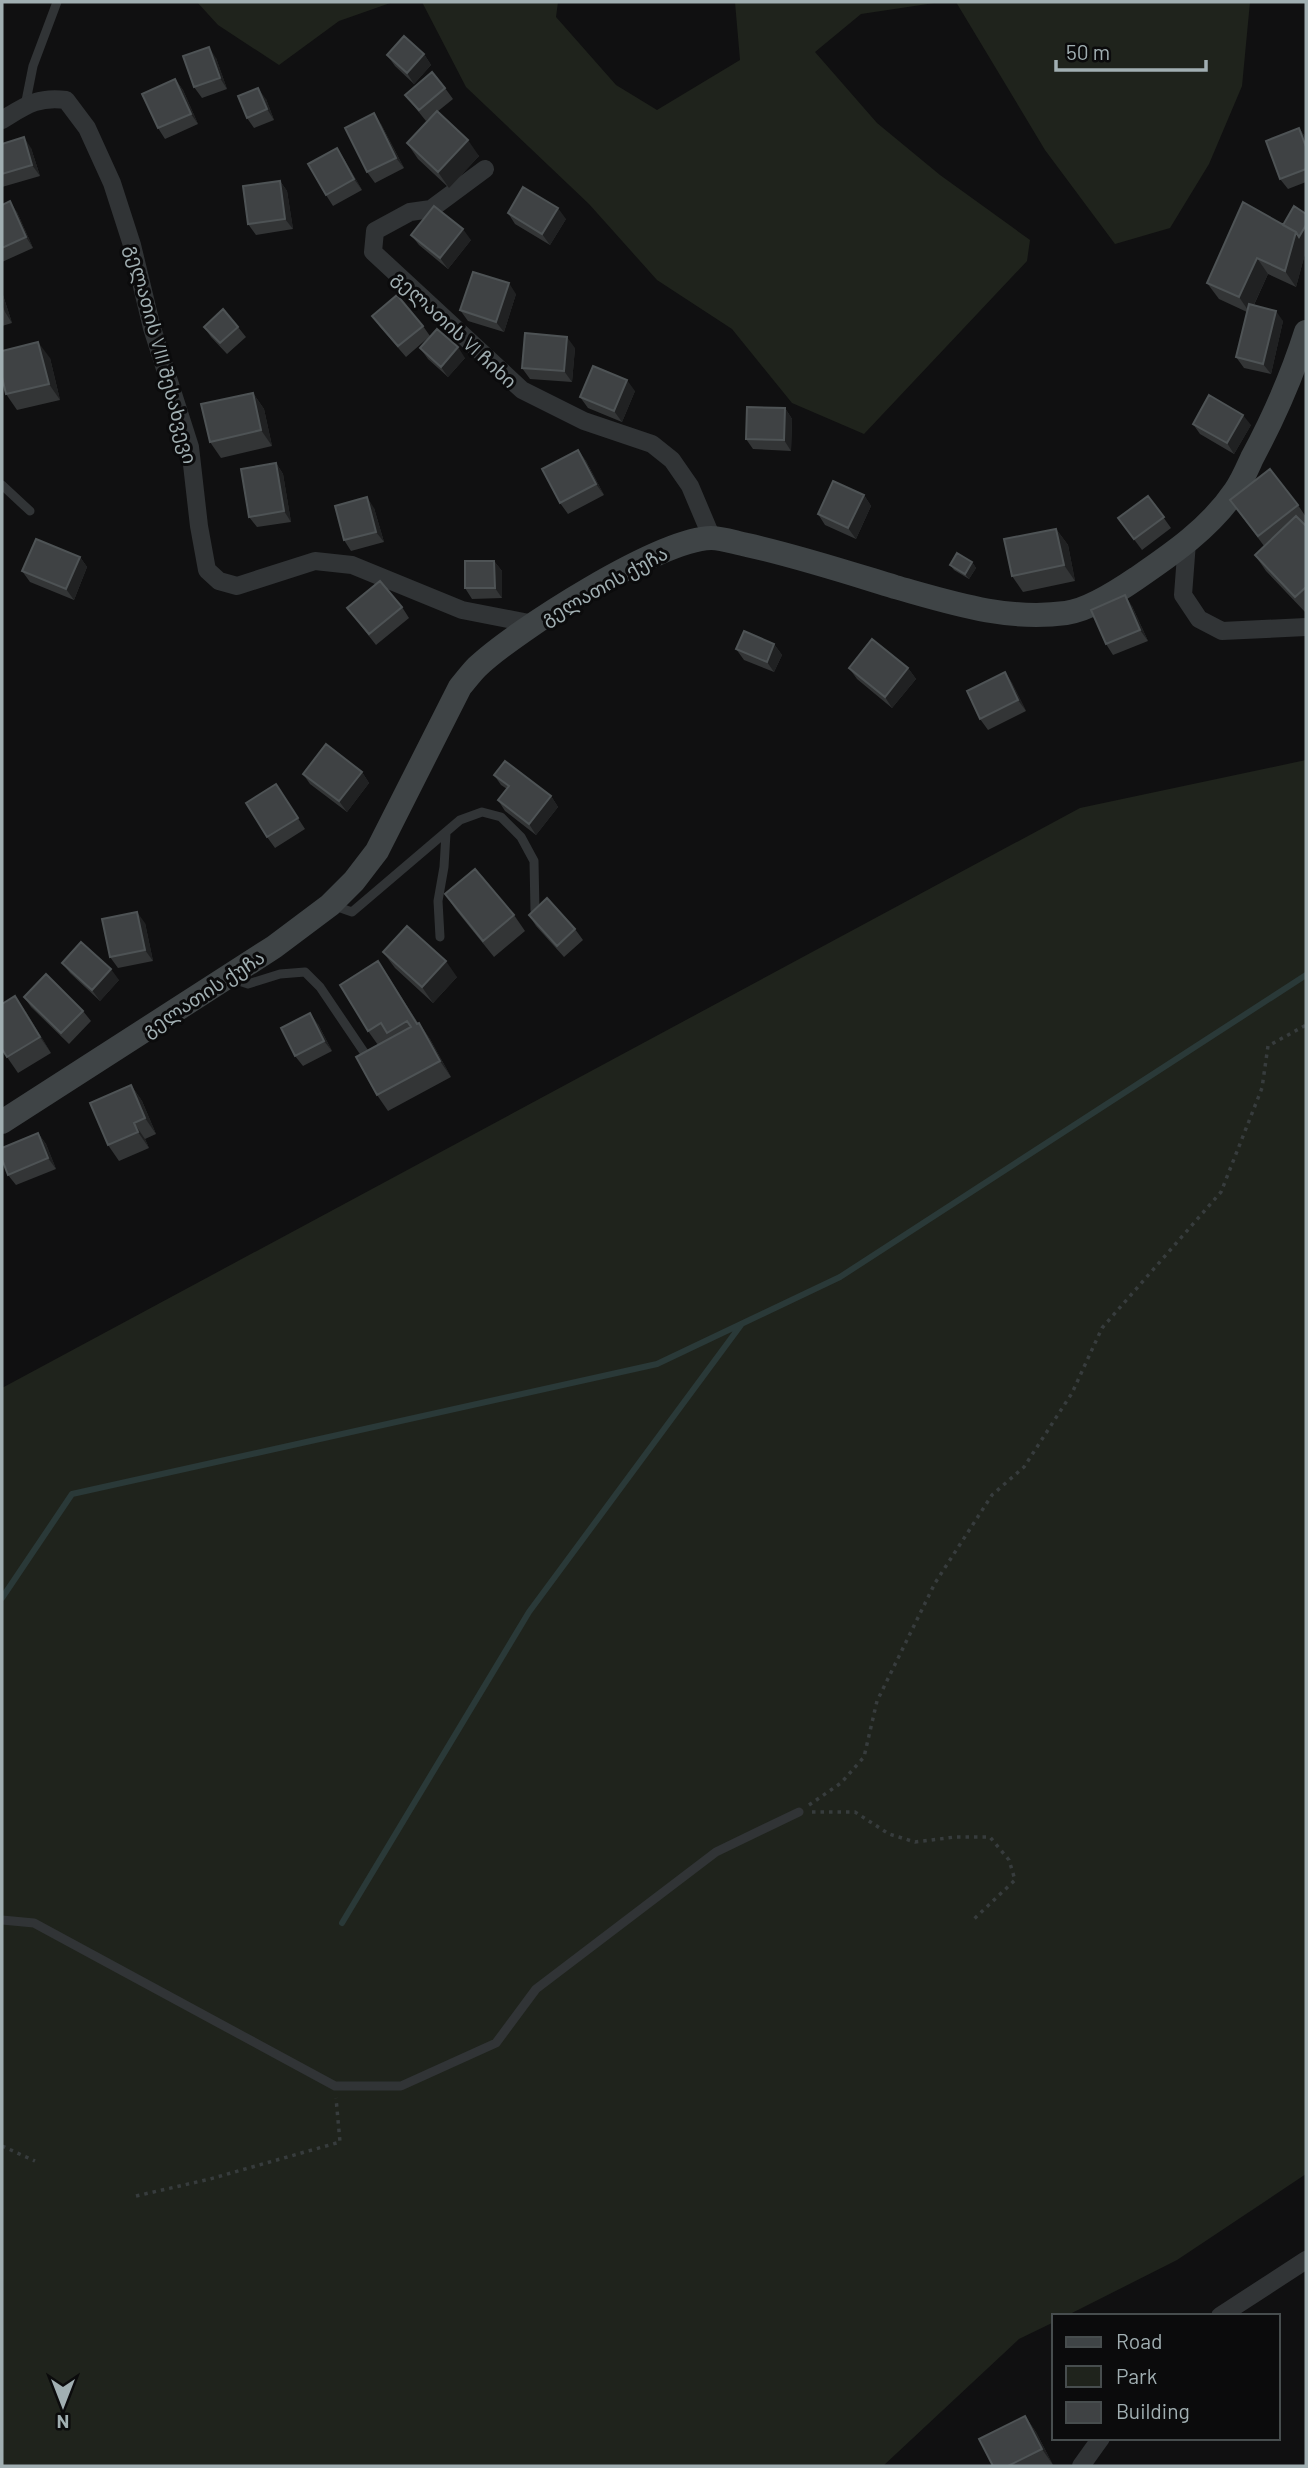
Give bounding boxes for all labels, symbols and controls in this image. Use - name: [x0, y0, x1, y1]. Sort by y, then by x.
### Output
- scale bar: [1056, 28, 1206, 72]
- text: 50 m: [1066, 39, 1110, 64]
- street label: გელათის VIII შესახვევი: [120, 242, 202, 467]
- street label: გელათის VI ჩიხი: [387, 266, 522, 394]
- street label: გელათის ქუჩა: [537, 541, 672, 631]
- street label: გელათის ქუჩა: [138, 945, 270, 1043]
- legend: [1052, 2314, 1280, 2440]
- text: Road: [1116, 2328, 1162, 2353]
- text: Park: [1116, 2363, 1157, 2388]
- north arrow: [28, 2370, 98, 2440]
- text: Building: [1116, 2398, 1190, 2423]
- text: N: [57, 2411, 69, 2434]

